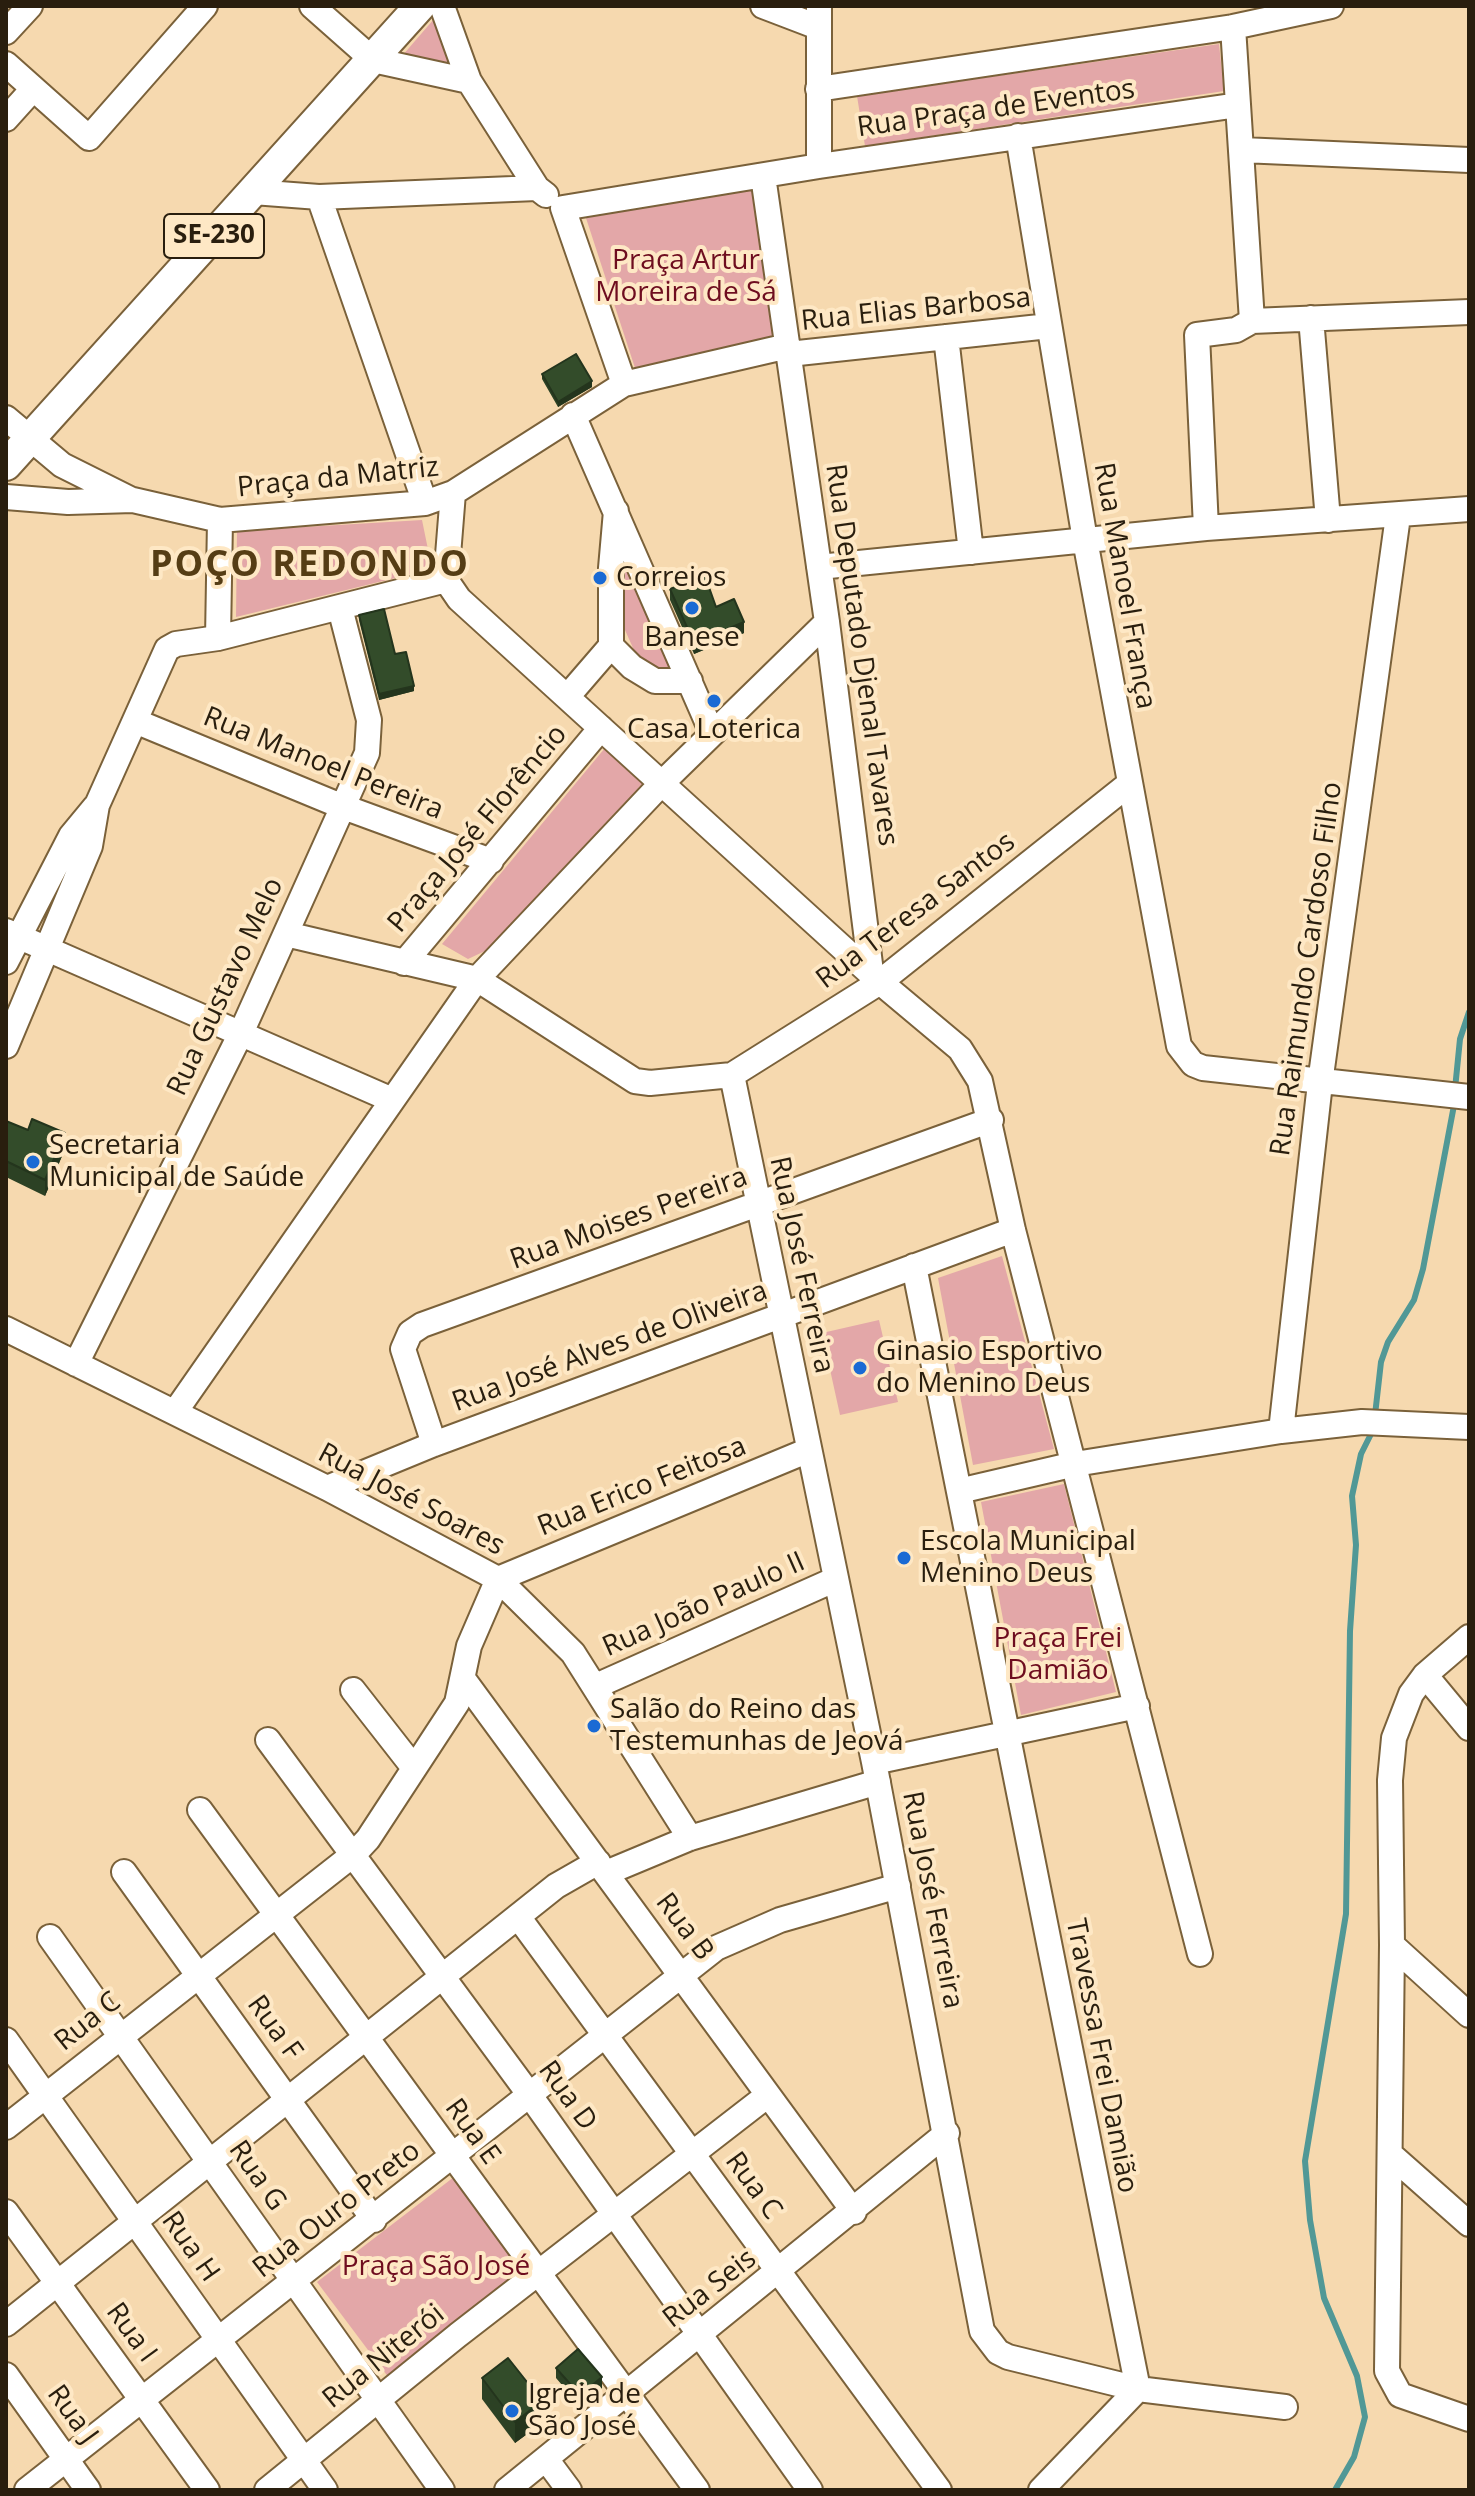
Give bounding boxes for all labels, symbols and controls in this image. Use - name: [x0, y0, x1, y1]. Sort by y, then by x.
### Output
- street label: Rua Praça de Eventos: [855, 73, 1137, 145]
- road number: SE-230: [164, 214, 264, 258]
- park label: Praça Artur Moreira de Sá: [595, 244, 777, 310]
- street label: Rua Elias Barbosa: [799, 281, 1033, 339]
- street label: Praça da Matriz: [236, 451, 440, 505]
- street label: Rua Manoel França: [1086, 460, 1162, 712]
- street label: Rua Deputado Djenal Tavares: [818, 462, 904, 848]
- district label: POÇO REDONDO: [150, 544, 470, 588]
- place label: Correios: [616, 561, 726, 595]
- marker: Correios: [591, 569, 609, 587]
- marker: Banese: [683, 599, 701, 617]
- place label: Banese: [644, 621, 740, 655]
- marker: Casa Loterica: [705, 692, 723, 710]
- street label: Rua Manoel Pereira: [198, 700, 448, 828]
- place label: Casa Loterica: [627, 713, 801, 747]
- street label: Praça José Florêncio: [381, 718, 575, 940]
- street label: Rua Raimundo Cardoso Filho: [1264, 780, 1350, 1158]
- street label: Rua Teresa Santos: [810, 825, 1022, 997]
- street label: Rua Gustavo Melo: [161, 873, 291, 1101]
- place label: Secretaria Municipal de Saúde: [49, 1129, 304, 1195]
- marker: Secretaria Municipal de Saúde: [24, 1153, 42, 1171]
- street label: Rua José Ferreira: [762, 1153, 840, 1377]
- street label: Rua Moises Pereira: [506, 1160, 752, 1278]
- street label: Rua José Alves de Oliveira: [448, 1274, 772, 1420]
- place label: Ginasio Esportivo do Menino Deus: [876, 1335, 1103, 1401]
- marker: Ginasio Esportivo do Menino Deus: [851, 1359, 869, 1377]
- street label: Rua Erico Feitosa: [533, 1430, 751, 1544]
- street label: Rua José Soares: [312, 1437, 510, 1563]
- place label: Escola Municipal Menino Deus: [920, 1525, 1136, 1591]
- street label: Rua João Paulo II: [598, 1545, 810, 1665]
- marker: Escola Municipal Menino Deus: [895, 1549, 913, 1567]
- park label: Praça Frei Damião: [994, 1622, 1122, 1688]
- place label: Salão do Reino das Testemunhas de Jeová: [610, 1693, 904, 1759]
- marker: Salão do Reino das Testemunhas de Jeová: [585, 1717, 603, 1735]
- street label: Rua José Ferreira: [894, 1788, 970, 2012]
- street label: Rua B: [648, 1887, 720, 1967]
- street label: Travessa Frei Damião: [1058, 1916, 1144, 2196]
- street label: Rua C: [48, 1985, 128, 2059]
- street label: Rua F: [239, 1989, 309, 2067]
- street label: Rua D: [531, 2055, 603, 2137]
- street label: Rua E: [437, 2093, 507, 2171]
- street label: Rua Ouro Preto: [247, 2134, 427, 2286]
- street label: Rua G: [221, 2135, 293, 2217]
- street label: Rua C: [717, 2146, 789, 2226]
- street label: Rua H: [154, 2205, 226, 2289]
- street label: Rua Seis: [657, 2242, 763, 2336]
- park label: Praça São José: [342, 2250, 530, 2284]
- street label: Rua I: [98, 2297, 164, 2369]
- street label: Rua Niterói: [317, 2298, 451, 2416]
- place label: Igreja de São José: [528, 2378, 641, 2444]
- street label: Rua J: [39, 2379, 105, 2451]
- marker: Igreja de São José: [503, 2402, 521, 2420]

